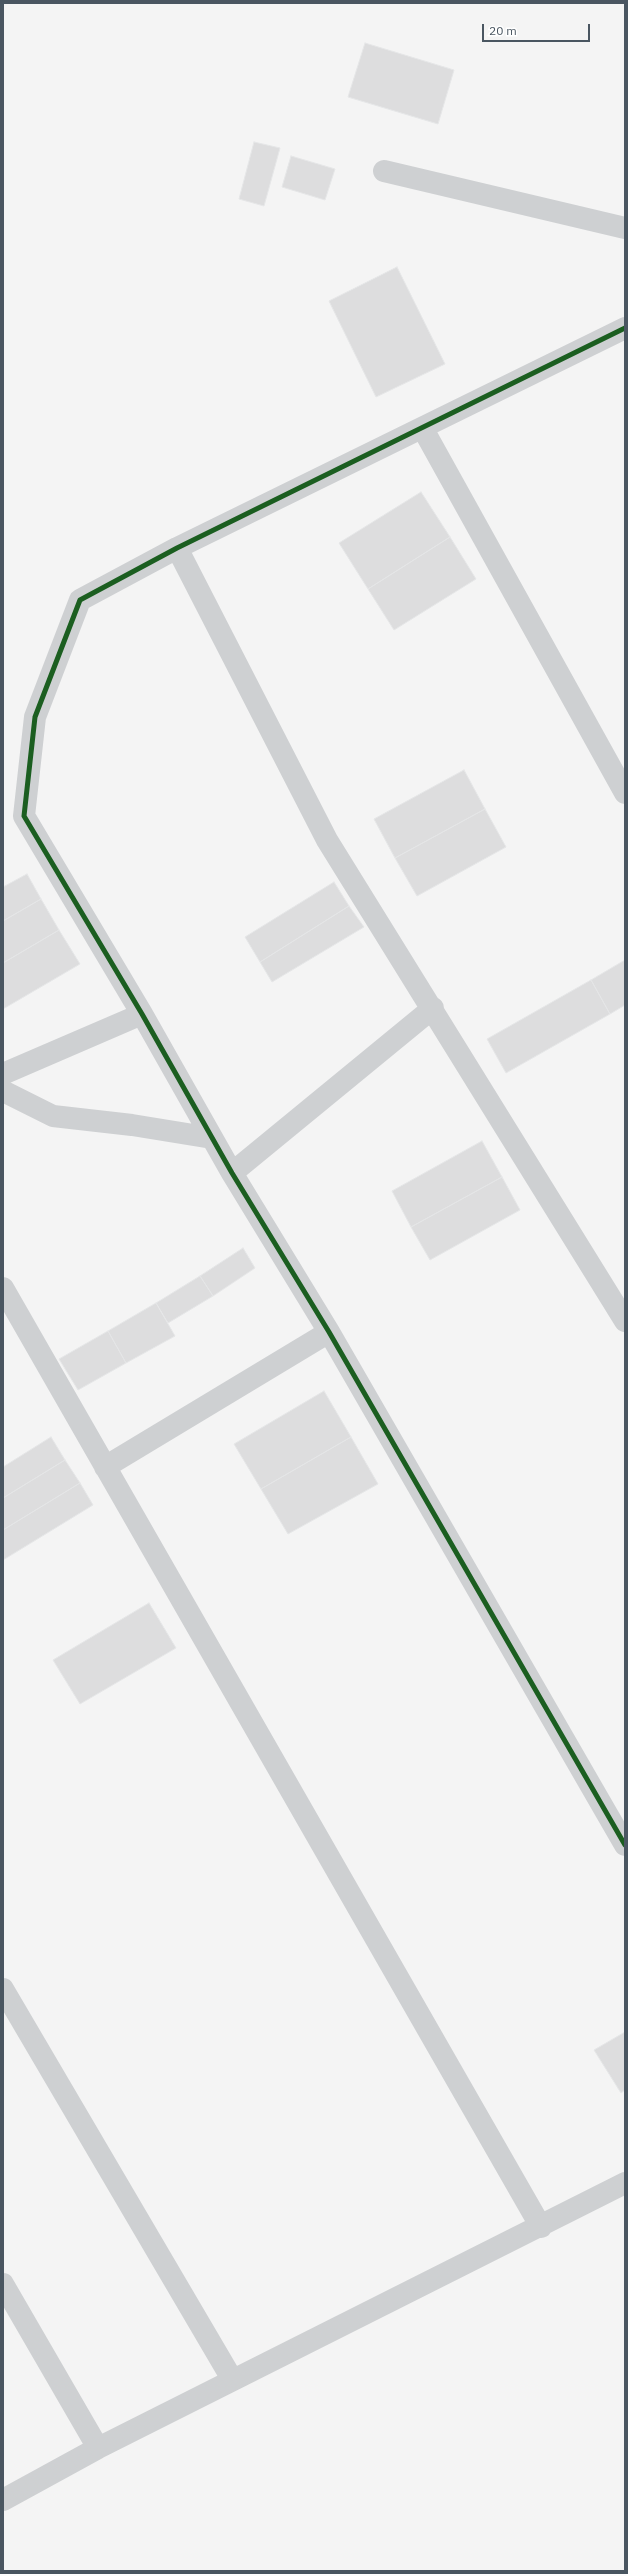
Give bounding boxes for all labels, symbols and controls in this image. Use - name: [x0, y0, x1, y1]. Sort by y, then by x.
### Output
- scale bar: [484, 16, 592, 42]
- text: 20 m: [489, 23, 517, 38]

